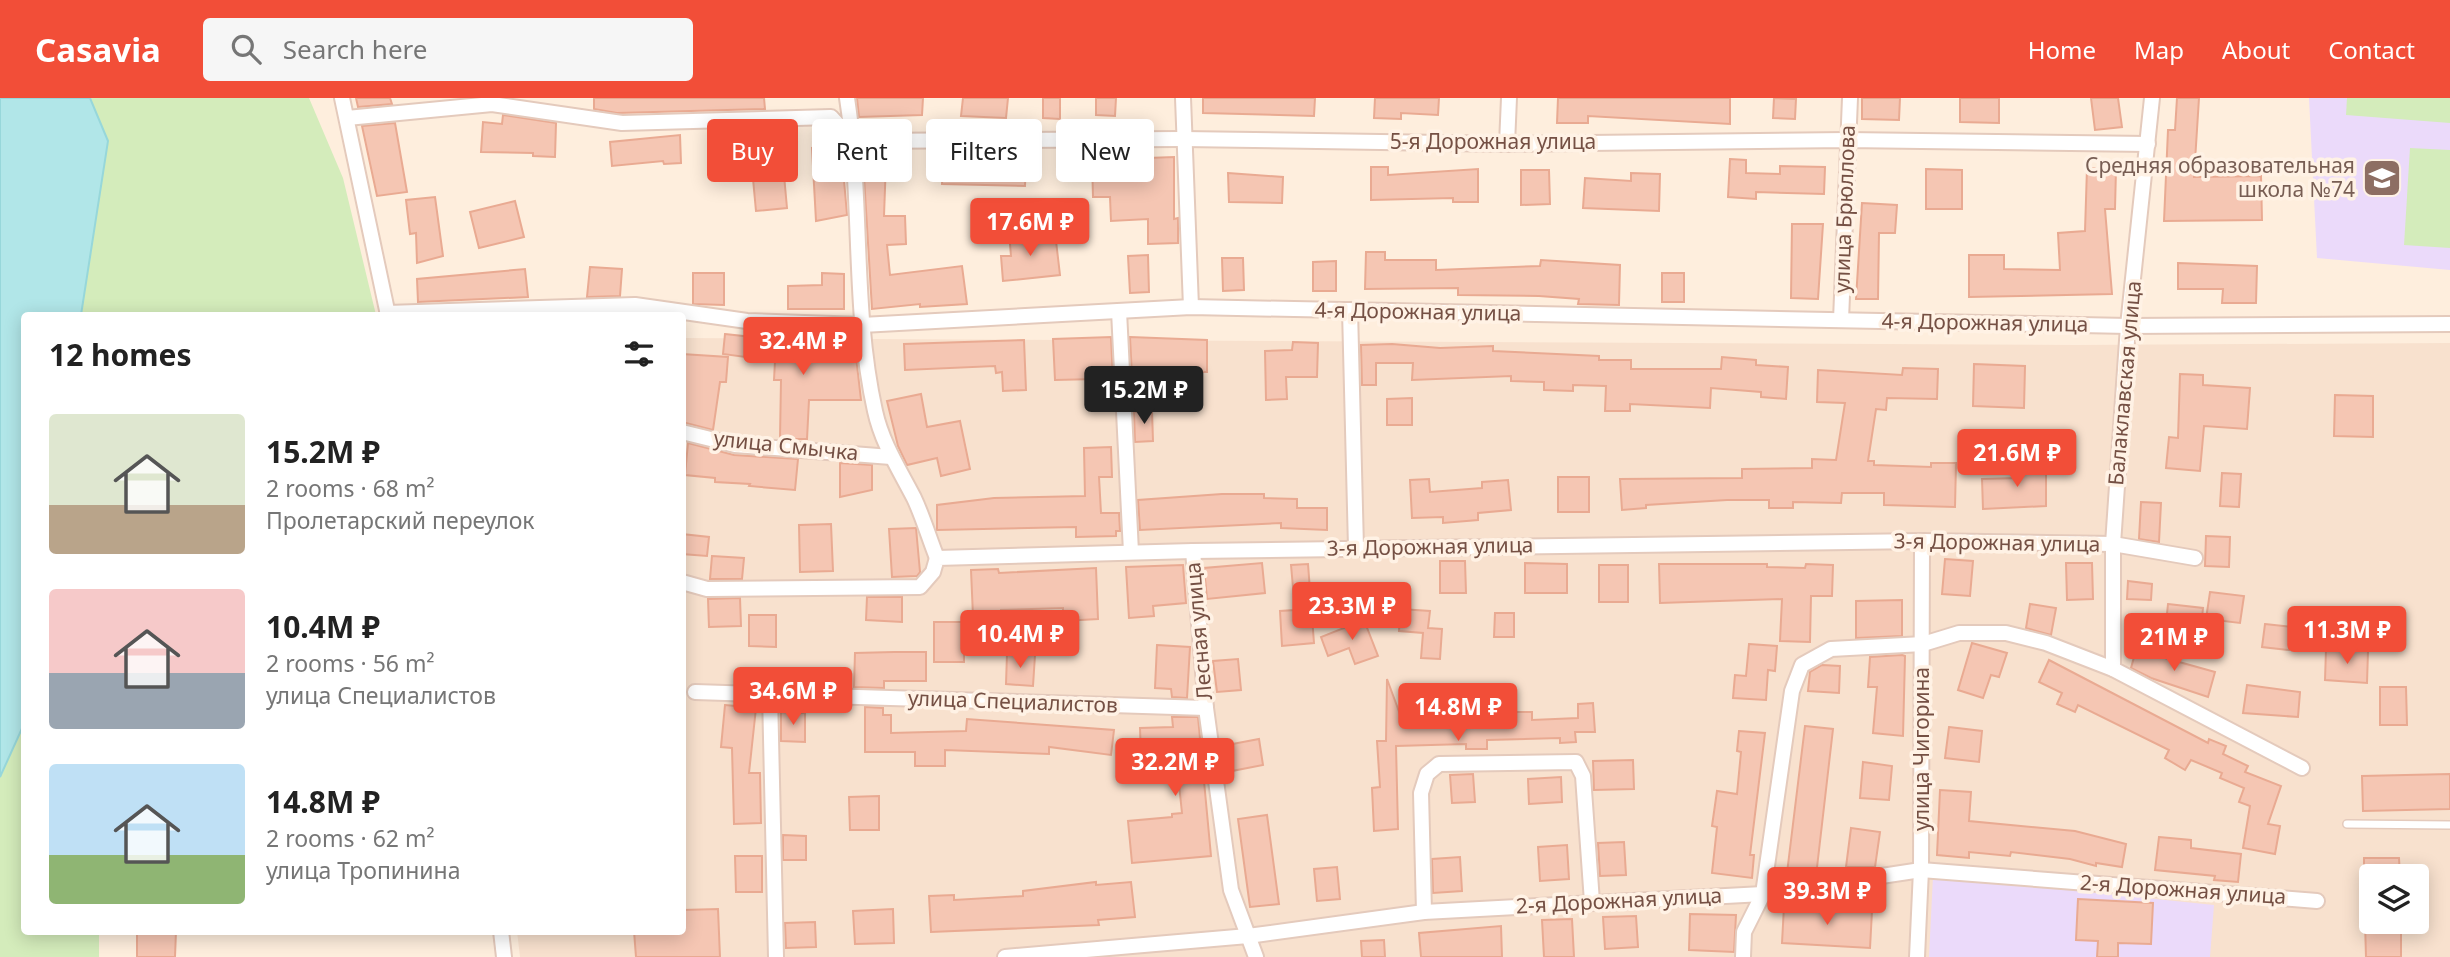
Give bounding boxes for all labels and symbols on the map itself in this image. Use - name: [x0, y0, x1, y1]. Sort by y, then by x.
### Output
- street label: улица Брюллова: [1827, 124, 1861, 293]
- street label: 5-я Дорожная улица: [1390, 127, 1596, 155]
- place label: Средняя образовательная школа №74: [2085, 151, 2355, 203]
- school or university icon: Средняя образовательная школа №74: [2361, 157, 2403, 199]
- pin: 17.6M ₽: [965, 198, 1095, 258]
- street label: Балаклавская улица: [2101, 279, 2147, 486]
- street label: 4-я Дорожная улица: [1314, 295, 1522, 327]
- street label: 4-я Дорожная улица: [1881, 306, 2089, 338]
- pin: 32.4M ₽: [738, 317, 868, 377]
- pin: 15.2M ₽: [1079, 366, 1209, 426]
- street label: улица Смычка: [712, 423, 860, 467]
- pin: 21.6M ₽: [1952, 430, 2082, 489]
- street label: 3-я Дорожная улица: [1893, 526, 2101, 558]
- street label: 3-я Дорожная улица: [1326, 530, 1534, 562]
- street label: Лесная улица: [1178, 561, 1218, 701]
- pin: 23.3M ₽: [1287, 582, 1417, 642]
- pin: 11.3M ₽: [2282, 606, 2412, 666]
- pin: 10.4M ₽: [955, 610, 1085, 670]
- pin: 21M ₽: [2125, 614, 2223, 673]
- street label: улица Чигорина: [1907, 667, 1935, 831]
- pin: 34.6M ₽: [728, 668, 858, 727]
- street label: улица Специалистов: [908, 683, 1118, 719]
- pin: 14.8M ₽: [1393, 684, 1523, 743]
- pin: 32.2M ₽: [1110, 738, 1240, 798]
- pin: 39.3M ₽: [1762, 868, 1892, 927]
- street label: 2-я Дорожная улица: [2079, 868, 2287, 910]
- street label: 2-я Дорожная улица: [1515, 881, 1723, 919]

